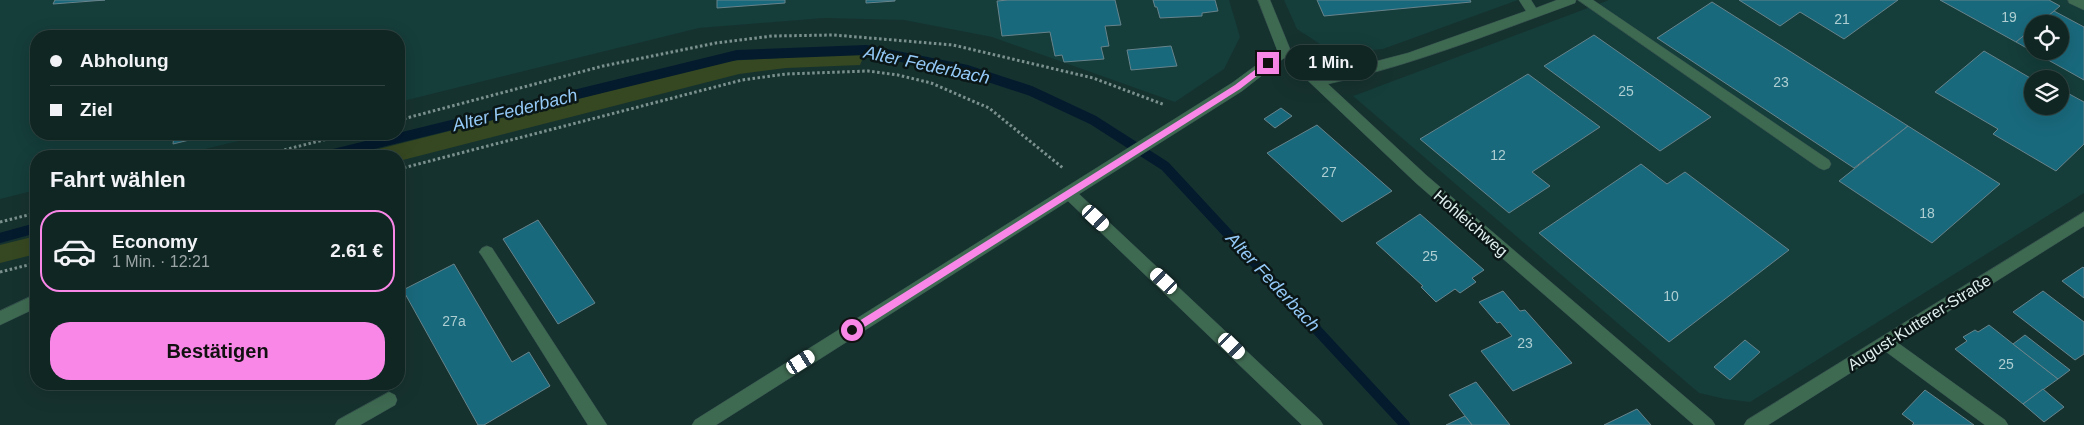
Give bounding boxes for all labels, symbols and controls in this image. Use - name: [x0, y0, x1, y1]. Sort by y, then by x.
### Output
- house number: 19: [2001, 9, 2017, 25]
- house number: 21: [1834, 11, 1850, 27]
- map controls: [2024, 15, 2069, 115]
- button: locate: [2024, 15, 2069, 60]
- water label: Alter Federbach: [861, 42, 992, 88]
- callout: 1 Min.: [1286, 46, 1378, 80]
- text: Abholung: [80, 50, 169, 71]
- route end: [1257, 52, 1279, 74]
- text: 1 Min.: [1308, 54, 1354, 71]
- button: layers: [2024, 70, 2069, 115]
- house number: 23: [1773, 74, 1789, 90]
- house number: 25: [1618, 83, 1634, 99]
- water label: Alter Federbach: [449, 85, 580, 135]
- text: Ziel: [80, 99, 113, 120]
- house number: 12: [1490, 147, 1506, 163]
- house number: 27: [1321, 164, 1337, 180]
- text: Fahrt wählen: [50, 167, 186, 192]
- street label: Hohleichweg: [1431, 187, 1511, 260]
- car: [1079, 202, 1112, 234]
- house number: 18: [1919, 205, 1935, 221]
- water label: Alter Federbach: [1221, 228, 1324, 336]
- icon: car: [52, 229, 97, 274]
- text: Economy: [112, 231, 198, 252]
- text: 2.61 €: [330, 240, 383, 261]
- house number: 25: [1422, 248, 1438, 264]
- text: 1 Min. · 12:21: [112, 253, 210, 270]
- car: [1147, 265, 1180, 297]
- street label: August-Kutterer-Straße: [1845, 271, 1994, 373]
- house number: 10: [1663, 288, 1679, 304]
- house number: 27a: [442, 313, 466, 329]
- route start: [841, 319, 863, 341]
- button: Bestätigen: [50, 322, 385, 380]
- car: [1216, 330, 1248, 362]
- house number: 23: [1517, 335, 1533, 351]
- car: [784, 348, 817, 376]
- house number: 25: [1998, 356, 2014, 372]

